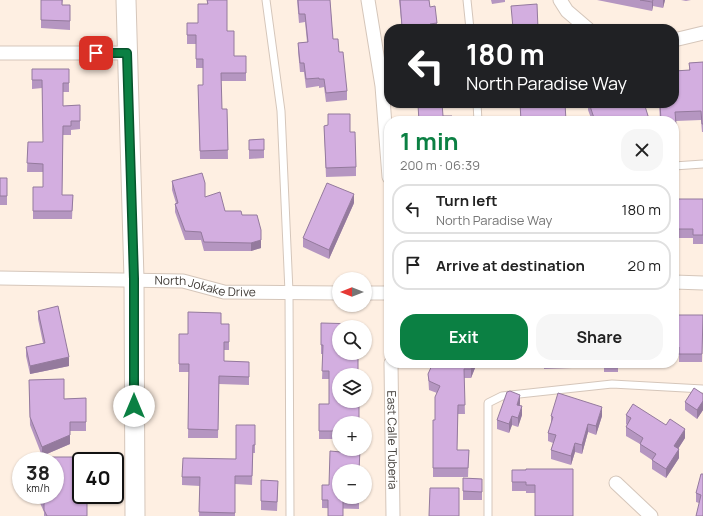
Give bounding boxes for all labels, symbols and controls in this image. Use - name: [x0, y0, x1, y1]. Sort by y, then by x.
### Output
- text: 180 m: [466, 35, 545, 73]
- pin: [79, 36, 113, 70]
- icon: left: [400, 40, 452, 92]
- icon: arrive: [85, 42, 107, 64]
- text: North Paradise Way: [466, 71, 627, 95]
- text: 1 min: [400, 124, 459, 157]
- button: close: [621, 129, 663, 171]
- text: 200 m · 06:39: [400, 156, 480, 174]
- text: Turn left: [436, 190, 498, 211]
- icon: left: [402, 198, 424, 220]
- text: 180 m: [622, 199, 661, 220]
- text: North Paradise Way: [436, 211, 552, 229]
- icon: arrive: [402, 254, 424, 276]
- text: Arrive at destination: [436, 255, 585, 276]
- text: 20 m: [628, 255, 661, 276]
- street label: North Jokake Drive: [155, 272, 256, 300]
- north arrow: [332, 272, 372, 312]
- map controls: [332, 272, 372, 504]
- button: Exit: [400, 314, 528, 360]
- button: Share: [536, 314, 663, 360]
- button: search: [332, 320, 372, 360]
- button: layers: [332, 368, 372, 408]
- position arrow: [113, 385, 155, 427]
- street label: East Calle Tuberia: [383, 390, 402, 490]
- button: +: [332, 416, 372, 456]
- speed limit sign: 40: [72, 452, 124, 504]
- text: 38: [26, 459, 50, 486]
- button: −: [332, 464, 372, 504]
- text: km/h: [26, 481, 50, 495]

